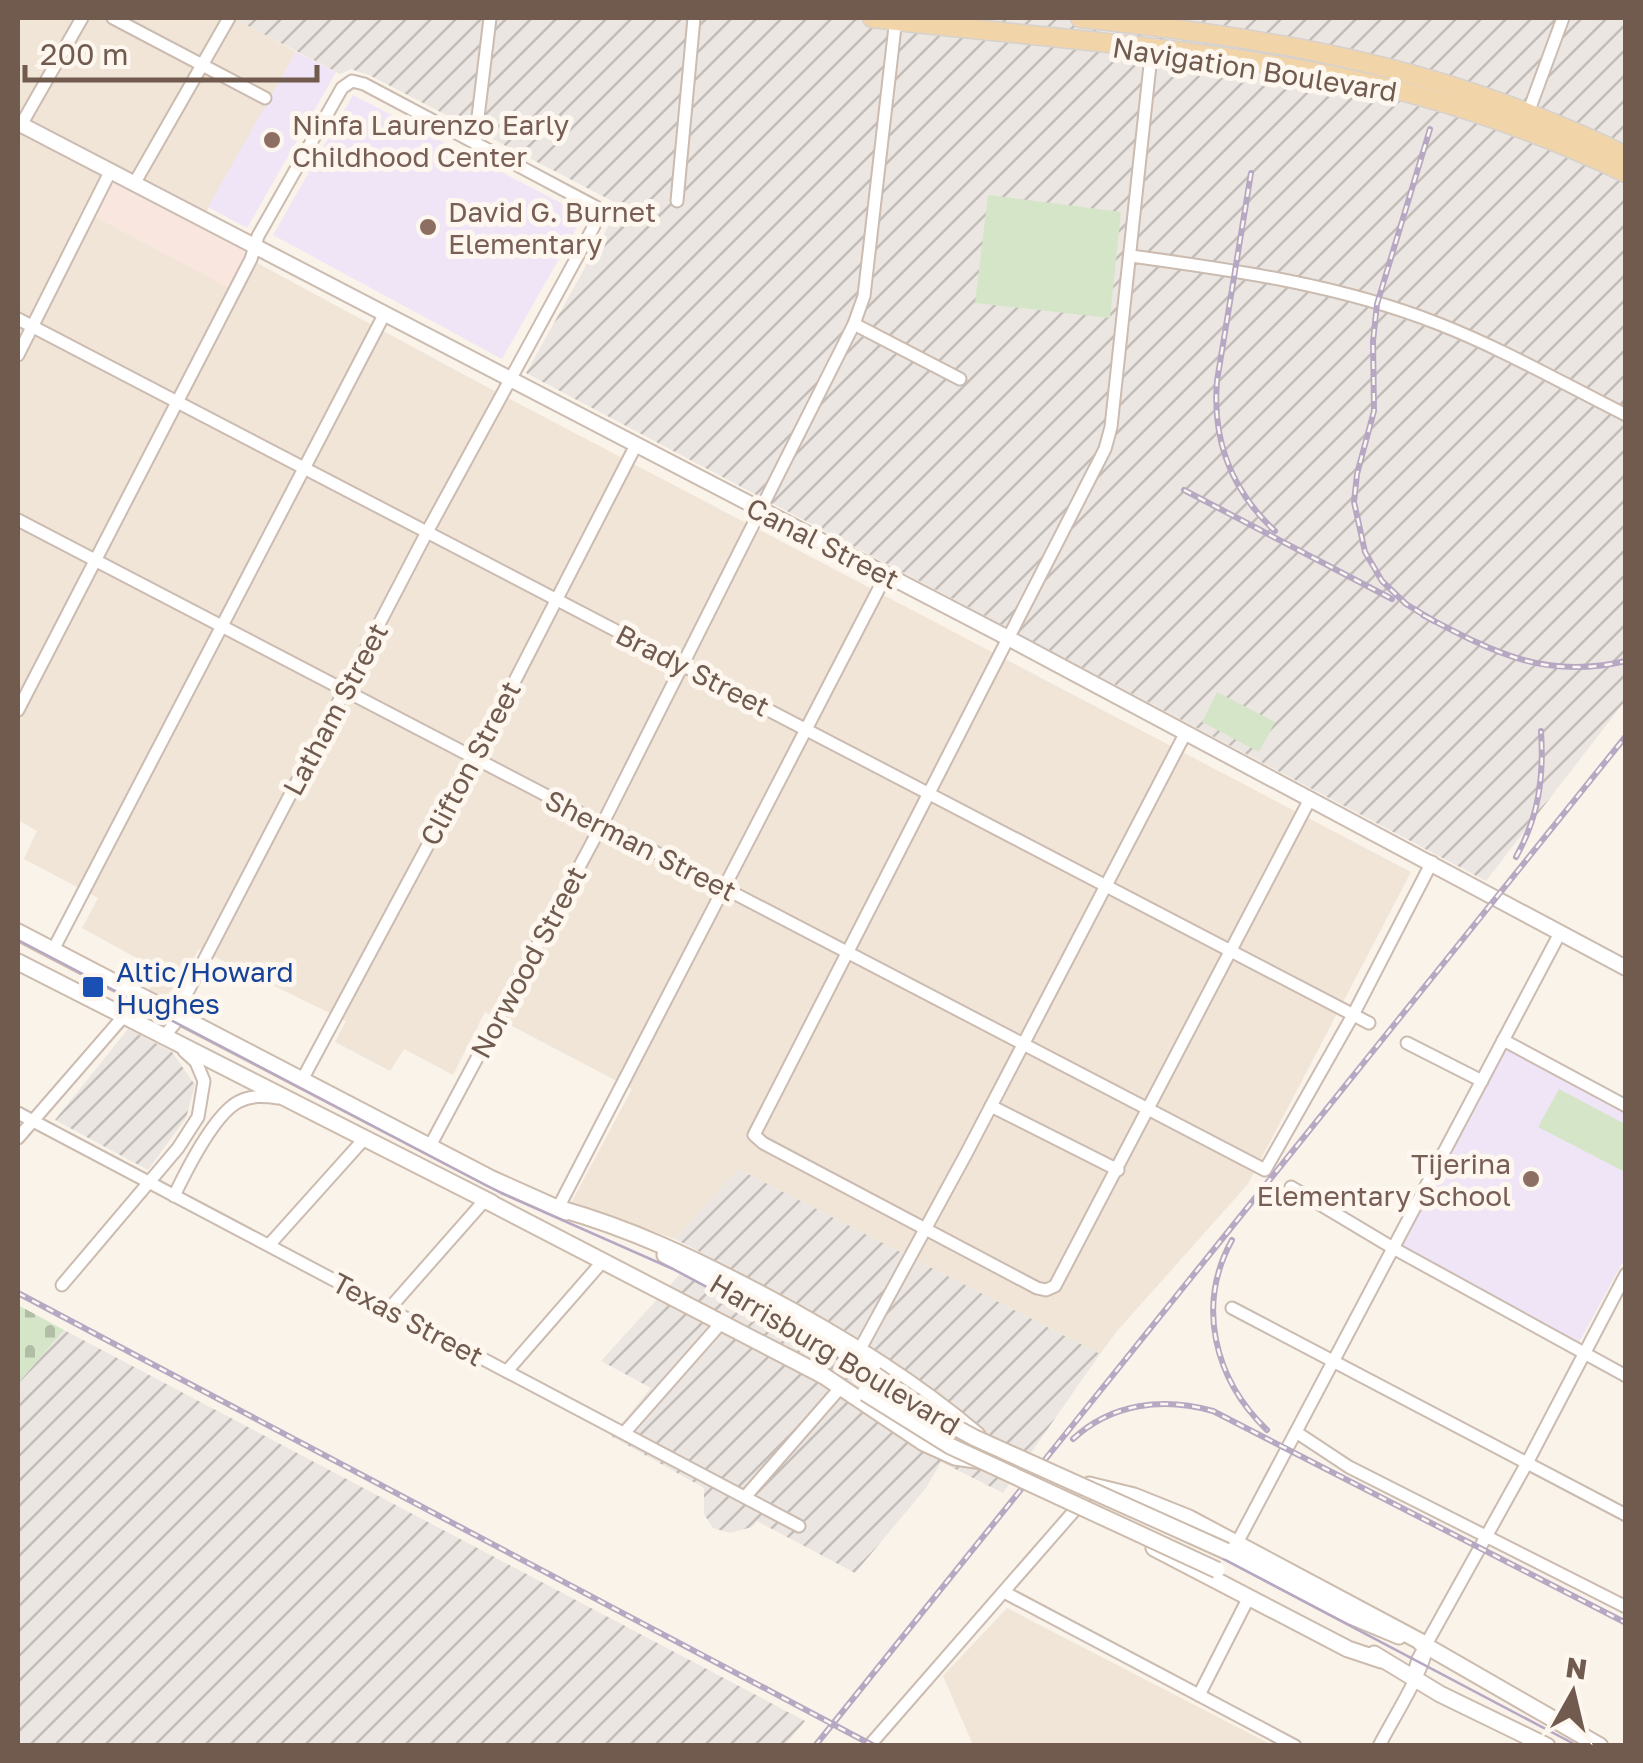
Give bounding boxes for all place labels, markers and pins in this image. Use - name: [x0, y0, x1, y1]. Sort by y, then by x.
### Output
- place label: Ninfa Laurenzo Early Childhood Center: [292, 108, 570, 173]
- marker: Ninfa Laurenzo Early Childhood Center: [261, 129, 283, 151]
- place label: David G. Burnet Elementary: [448, 195, 656, 260]
- marker: David G. Burnet Elementary: [417, 216, 439, 238]
- place label: Altic/Howard Hughes: [116, 955, 294, 1020]
- marker: Altic/Howard Hughes: [80, 974, 106, 1000]
- place label: Tijerina Elementary School: [1257, 1147, 1511, 1212]
- marker: Tijerina Elementary School: [1520, 1168, 1542, 1190]

